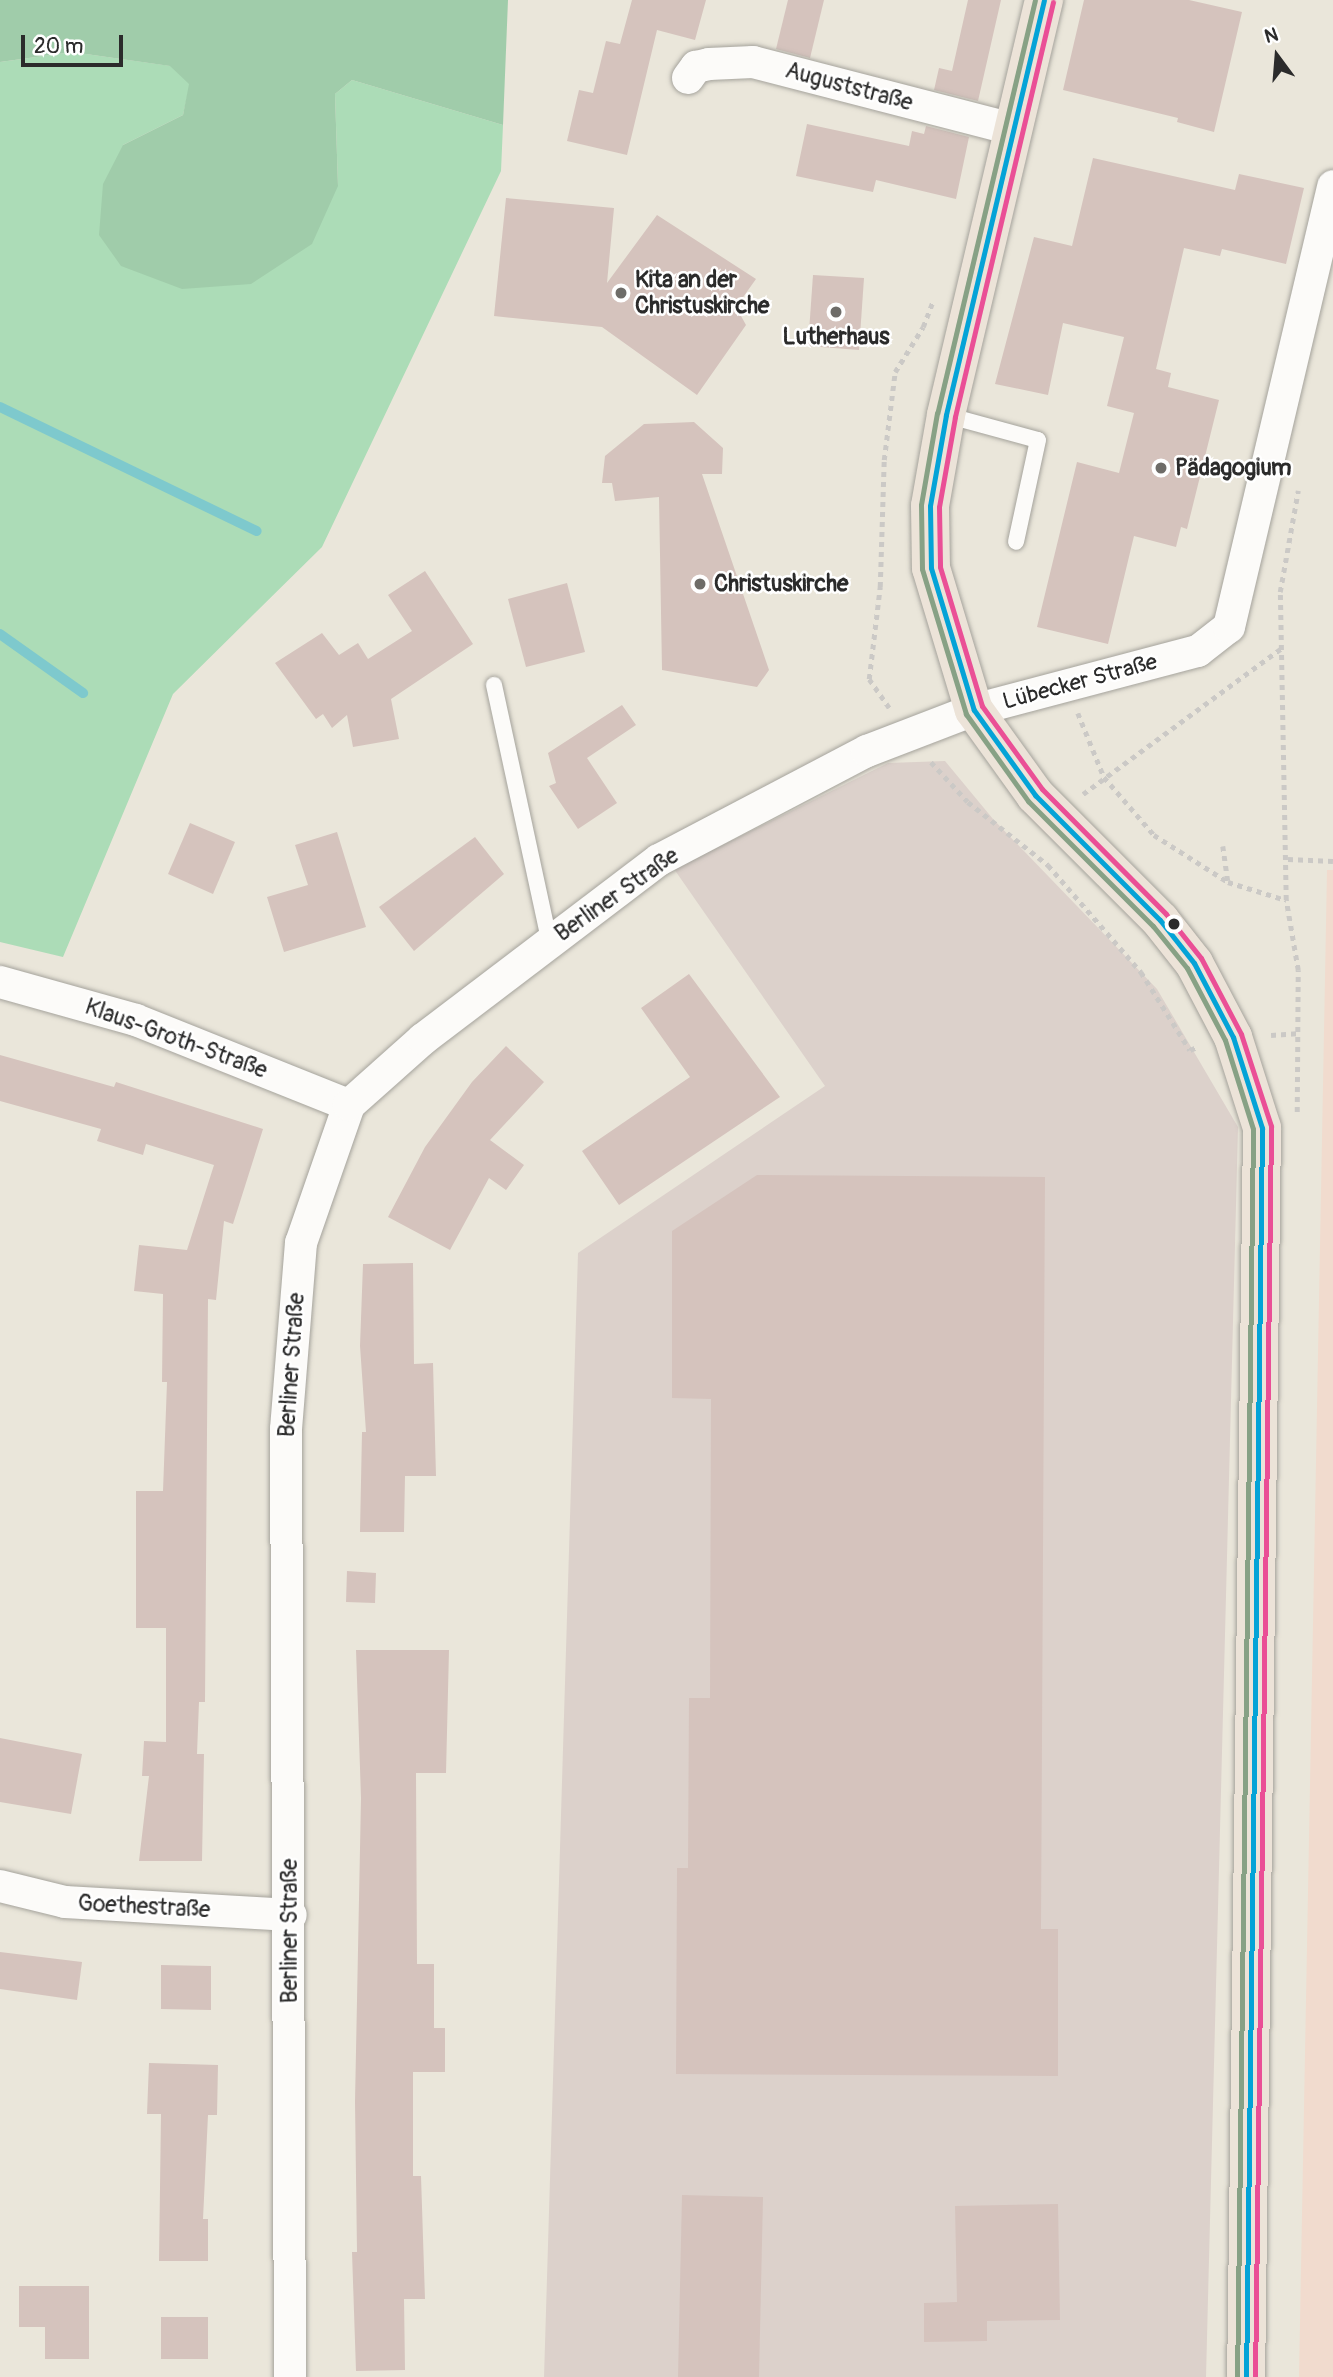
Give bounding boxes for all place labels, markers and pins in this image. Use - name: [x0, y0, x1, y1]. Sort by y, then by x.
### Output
- place label: Kita an der Christuskirche: [635, 266, 769, 320]
- marker: Kita an der Christuskirche: [613, 285, 629, 301]
- marker: Lutherhaus: [828, 304, 844, 320]
- place label: Lutherhaus: [782, 323, 890, 351]
- place label: Pädagogium: [1175, 454, 1291, 482]
- marker: Pädagogium: [1153, 460, 1169, 476]
- place label: Christuskirche: [714, 570, 848, 598]
- marker: Christuskirche: [692, 576, 708, 592]
- unlabelled marker: [1167, 917, 1181, 931]

